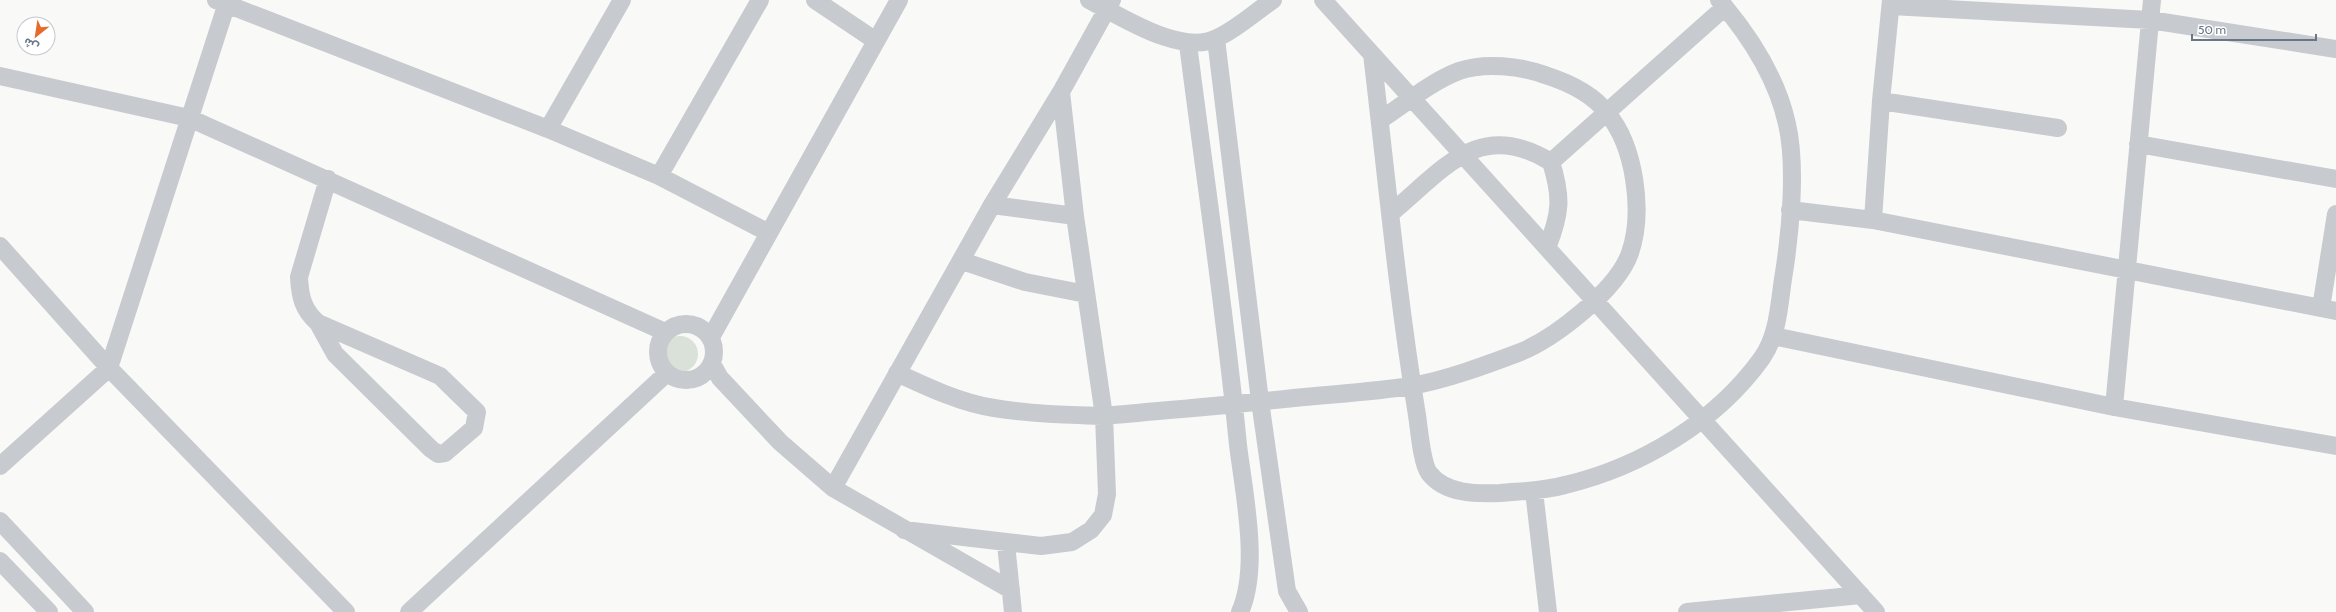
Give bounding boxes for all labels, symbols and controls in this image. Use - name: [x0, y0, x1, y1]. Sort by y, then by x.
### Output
- north arrow: [16, 16, 56, 56]
- scale bar: [2192, 16, 2316, 42]
- text: 50 m: [2198, 22, 2226, 37]
- text: ش: [21, 35, 41, 54]

